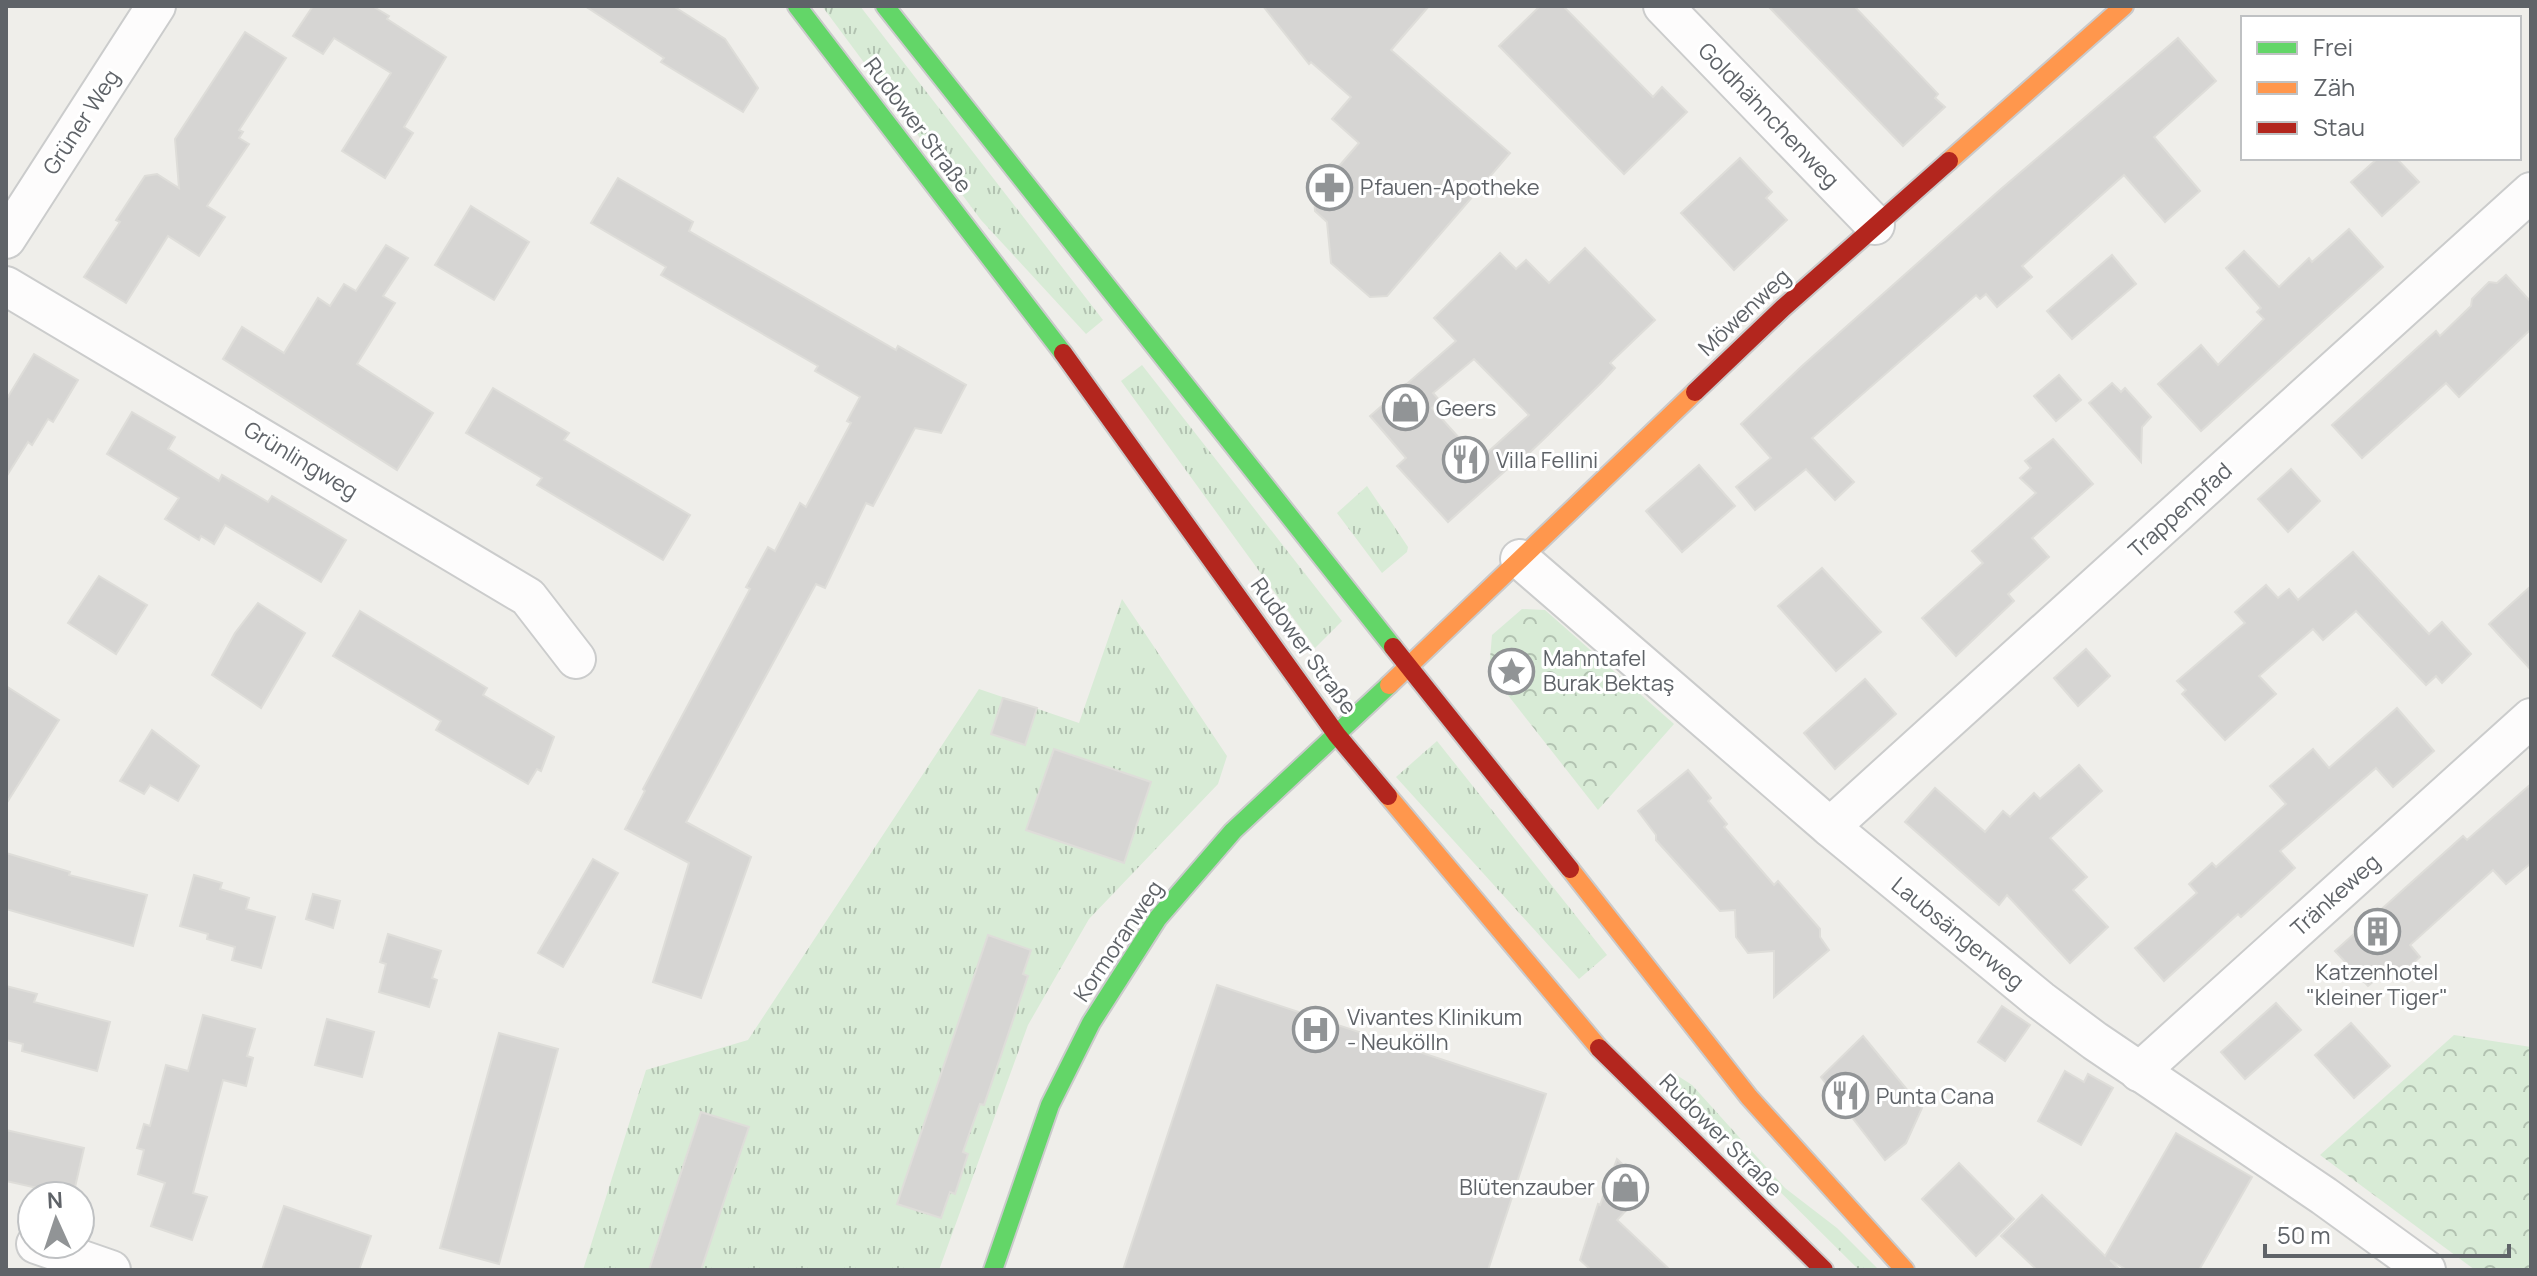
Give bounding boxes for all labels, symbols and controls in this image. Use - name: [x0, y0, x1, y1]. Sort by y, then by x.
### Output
- legend: [2241, 16, 2521, 160]
- text: Frei: [2313, 30, 2353, 63]
- street label: Goldhähnchenweg: [1692, 36, 1846, 194]
- street label: Rudower Straße: [857, 51, 979, 199]
- street label: Grüner Weg: [36, 64, 126, 180]
- text: Zäh: [2313, 70, 2355, 103]
- text: Stau: [2313, 110, 2365, 143]
- pharmacy icon: Pfauen-Apotheke: [1305, 163, 1353, 211]
- place label: Pfauen-Apotheke: [1360, 172, 1540, 202]
- street label: Möwenweg: [1692, 262, 1796, 362]
- shop icon: Geers: [1381, 384, 1429, 432]
- place label: Geers: [1436, 393, 1496, 423]
- street label: Grünlingweg: [238, 414, 364, 506]
- restaurant icon: Villa Fellini: [1441, 436, 1489, 484]
- place label: Villa Fellini: [1496, 445, 1598, 475]
- street label: Trappenpfad: [2122, 456, 2238, 564]
- street label: Rudower Straße: [1244, 572, 1364, 721]
- place label: Mahntafel Burak Bektaş: [1543, 643, 1674, 698]
- place icon: Mahntafel Burak Bektaş: [1488, 647, 1536, 695]
- street label: Tränkeweg: [2284, 847, 2386, 943]
- street label: Laubsängerweg: [1885, 870, 2031, 996]
- street label: Kormoranweg: [1066, 875, 1170, 1007]
- building icon: Katzenhotel "kleiner Tiger": [2353, 907, 2401, 955]
- place label: Katzenhotel "kleiner Tiger": [2306, 957, 2448, 1012]
- place label: Vivantes Klinikum - Neukölln: [1347, 1002, 1522, 1057]
- hospital icon: Vivantes Klinikum - Neukölln: [1292, 1006, 1340, 1054]
- street label: Rudower Straße: [1653, 1067, 1789, 1203]
- restaurant icon: Punta Cana: [1821, 1072, 1869, 1120]
- place label: Punta Cana: [1876, 1081, 1994, 1111]
- shop icon: Blütenzauber: [1602, 1163, 1650, 1211]
- place label: Blütenzauber: [1459, 1172, 1595, 1202]
- north arrow: [16, 1180, 96, 1260]
- text: N: [46, 1185, 64, 1215]
- scale bar: [2265, 1208, 2509, 1258]
- text: 50 m: [2277, 1218, 2331, 1251]

